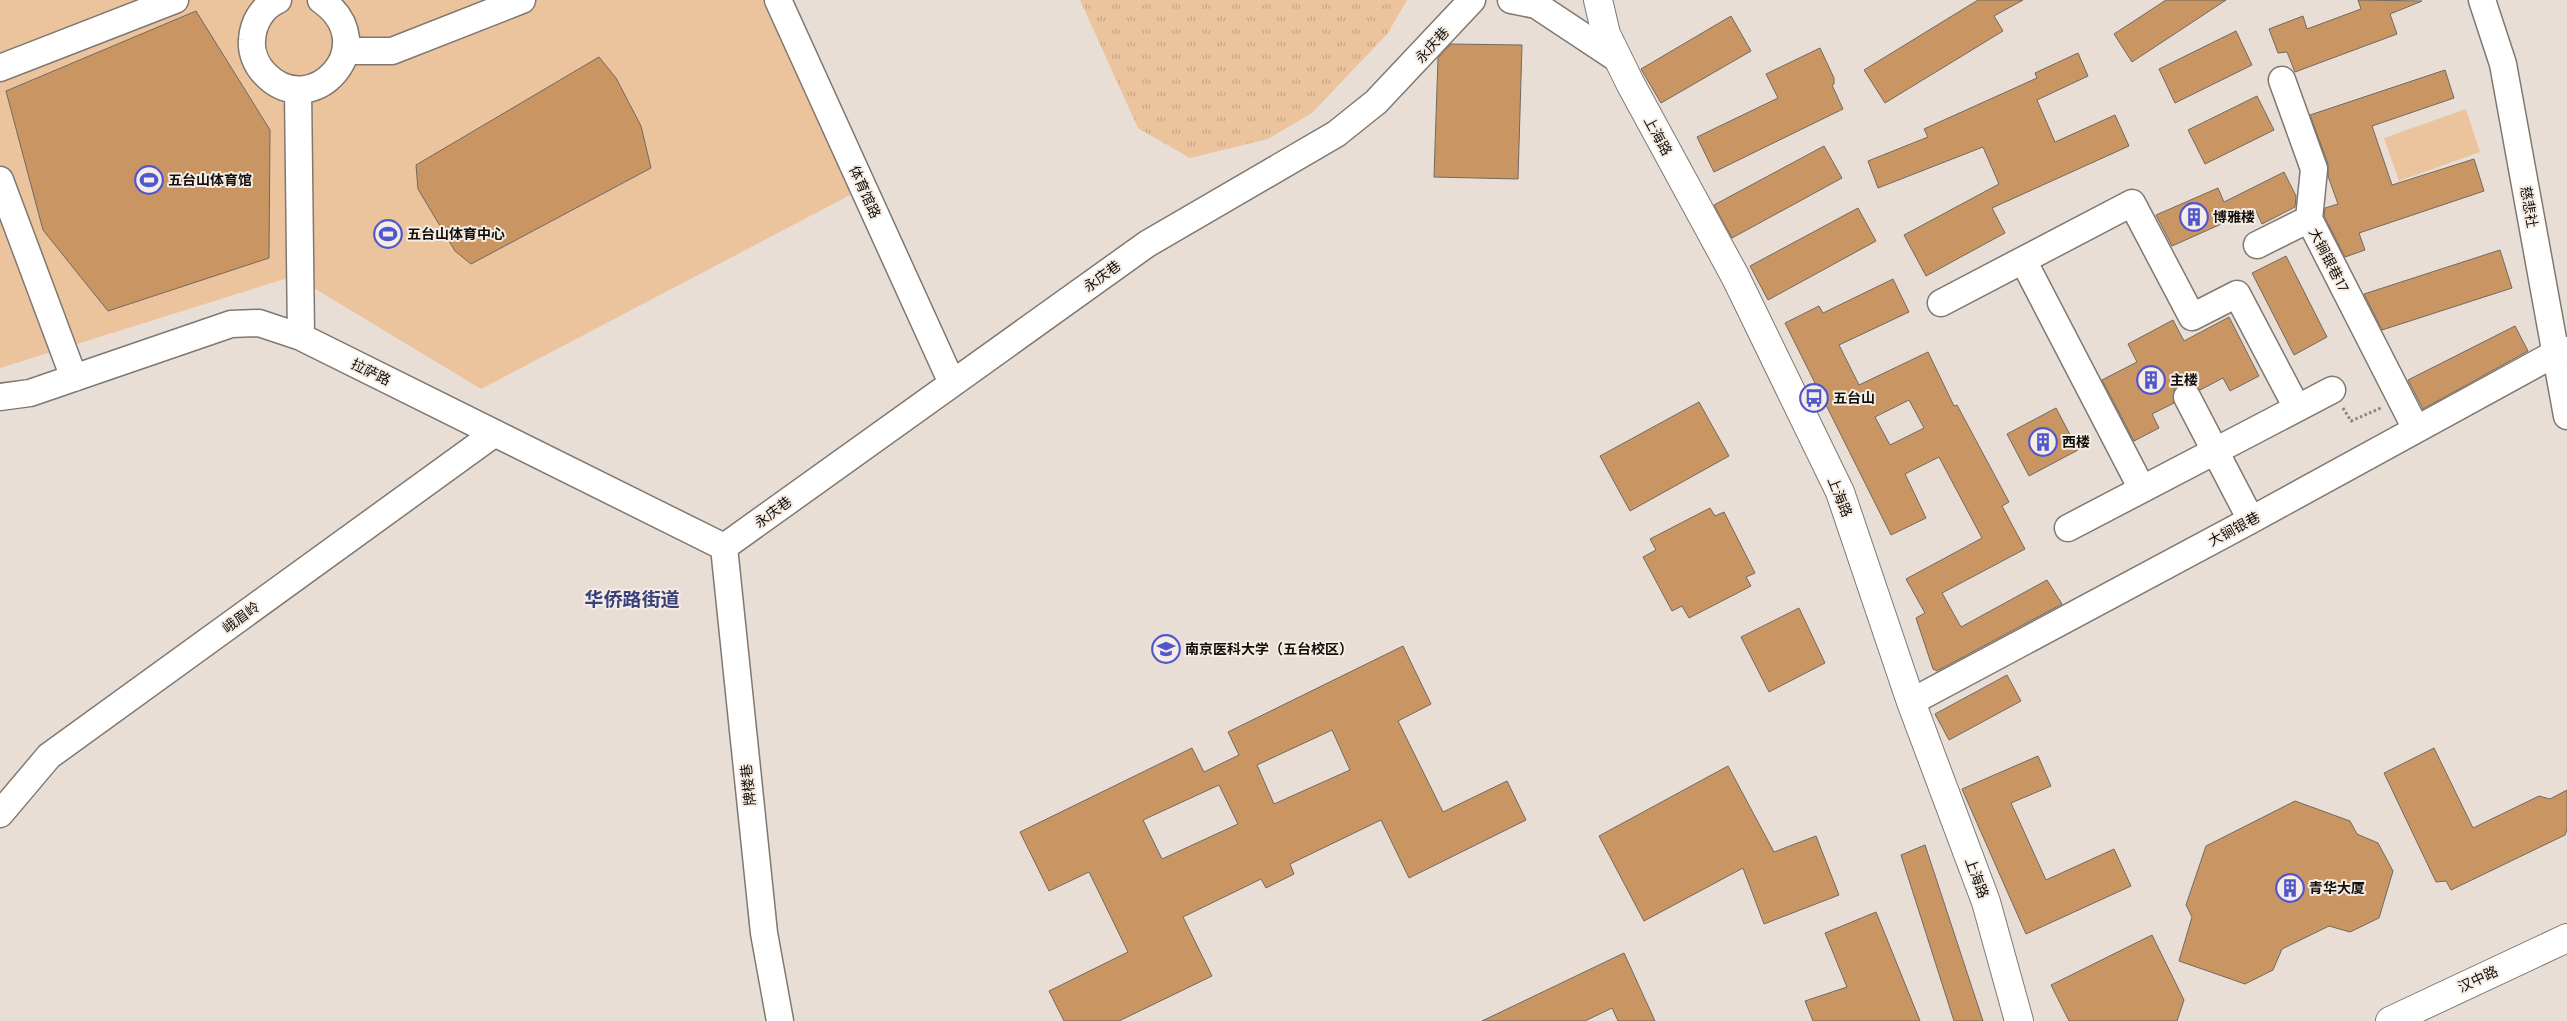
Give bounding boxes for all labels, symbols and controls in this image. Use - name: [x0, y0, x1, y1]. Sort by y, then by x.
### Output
- street label: 永庆巷: [1411, 23, 1453, 67]
- street label: 上海路: [1639, 113, 1677, 159]
- street label: 体育馆路: [844, 162, 886, 222]
- sports icon: 五台山体育馆: [134, 165, 164, 195]
- place label: 五台山体育馆: [168, 170, 252, 190]
- street label: 慈悲社: [2516, 185, 2542, 229]
- building icon: 博雅楼: [2179, 202, 2209, 232]
- place label: 博雅楼: [2213, 207, 2255, 227]
- sports icon: 五台山体育中心: [373, 219, 403, 249]
- place label: 五台山体育中心: [407, 224, 505, 244]
- street label: 大锏银巷17: [2304, 224, 2354, 296]
- street label: 永庆巷: [1079, 256, 1125, 296]
- street label: 拉萨路: [348, 354, 394, 390]
- building icon: 主楼: [2136, 365, 2166, 395]
- place label: 主楼: [2170, 370, 2198, 390]
- bus stop icon: 五台山: [1799, 383, 1829, 413]
- place label: 五台山: [1833, 388, 1875, 408]
- building icon: 西楼: [2028, 427, 2058, 457]
- place label: 西楼: [2062, 432, 2090, 452]
- street label: 上海路: [1823, 474, 1857, 520]
- street label: 永庆巷: [750, 492, 796, 532]
- street label: 大锏银巷: [2205, 507, 2263, 551]
- district label: 华侨路街道: [584, 586, 680, 613]
- street label: 峨眉岭: [218, 597, 264, 637]
- school or university icon: 南京医科大学（五台校区）: [1151, 634, 1181, 664]
- place label: 南京医科大学（五台校区）: [1185, 639, 1353, 659]
- street label: 牌楼巷: [736, 763, 760, 807]
- street label: 上海路: [1960, 855, 1994, 901]
- building icon: 青华大厦: [2275, 873, 2305, 903]
- place label: 青华大厦: [2309, 878, 2365, 898]
- street label: 汉中路: [2455, 961, 2501, 997]

